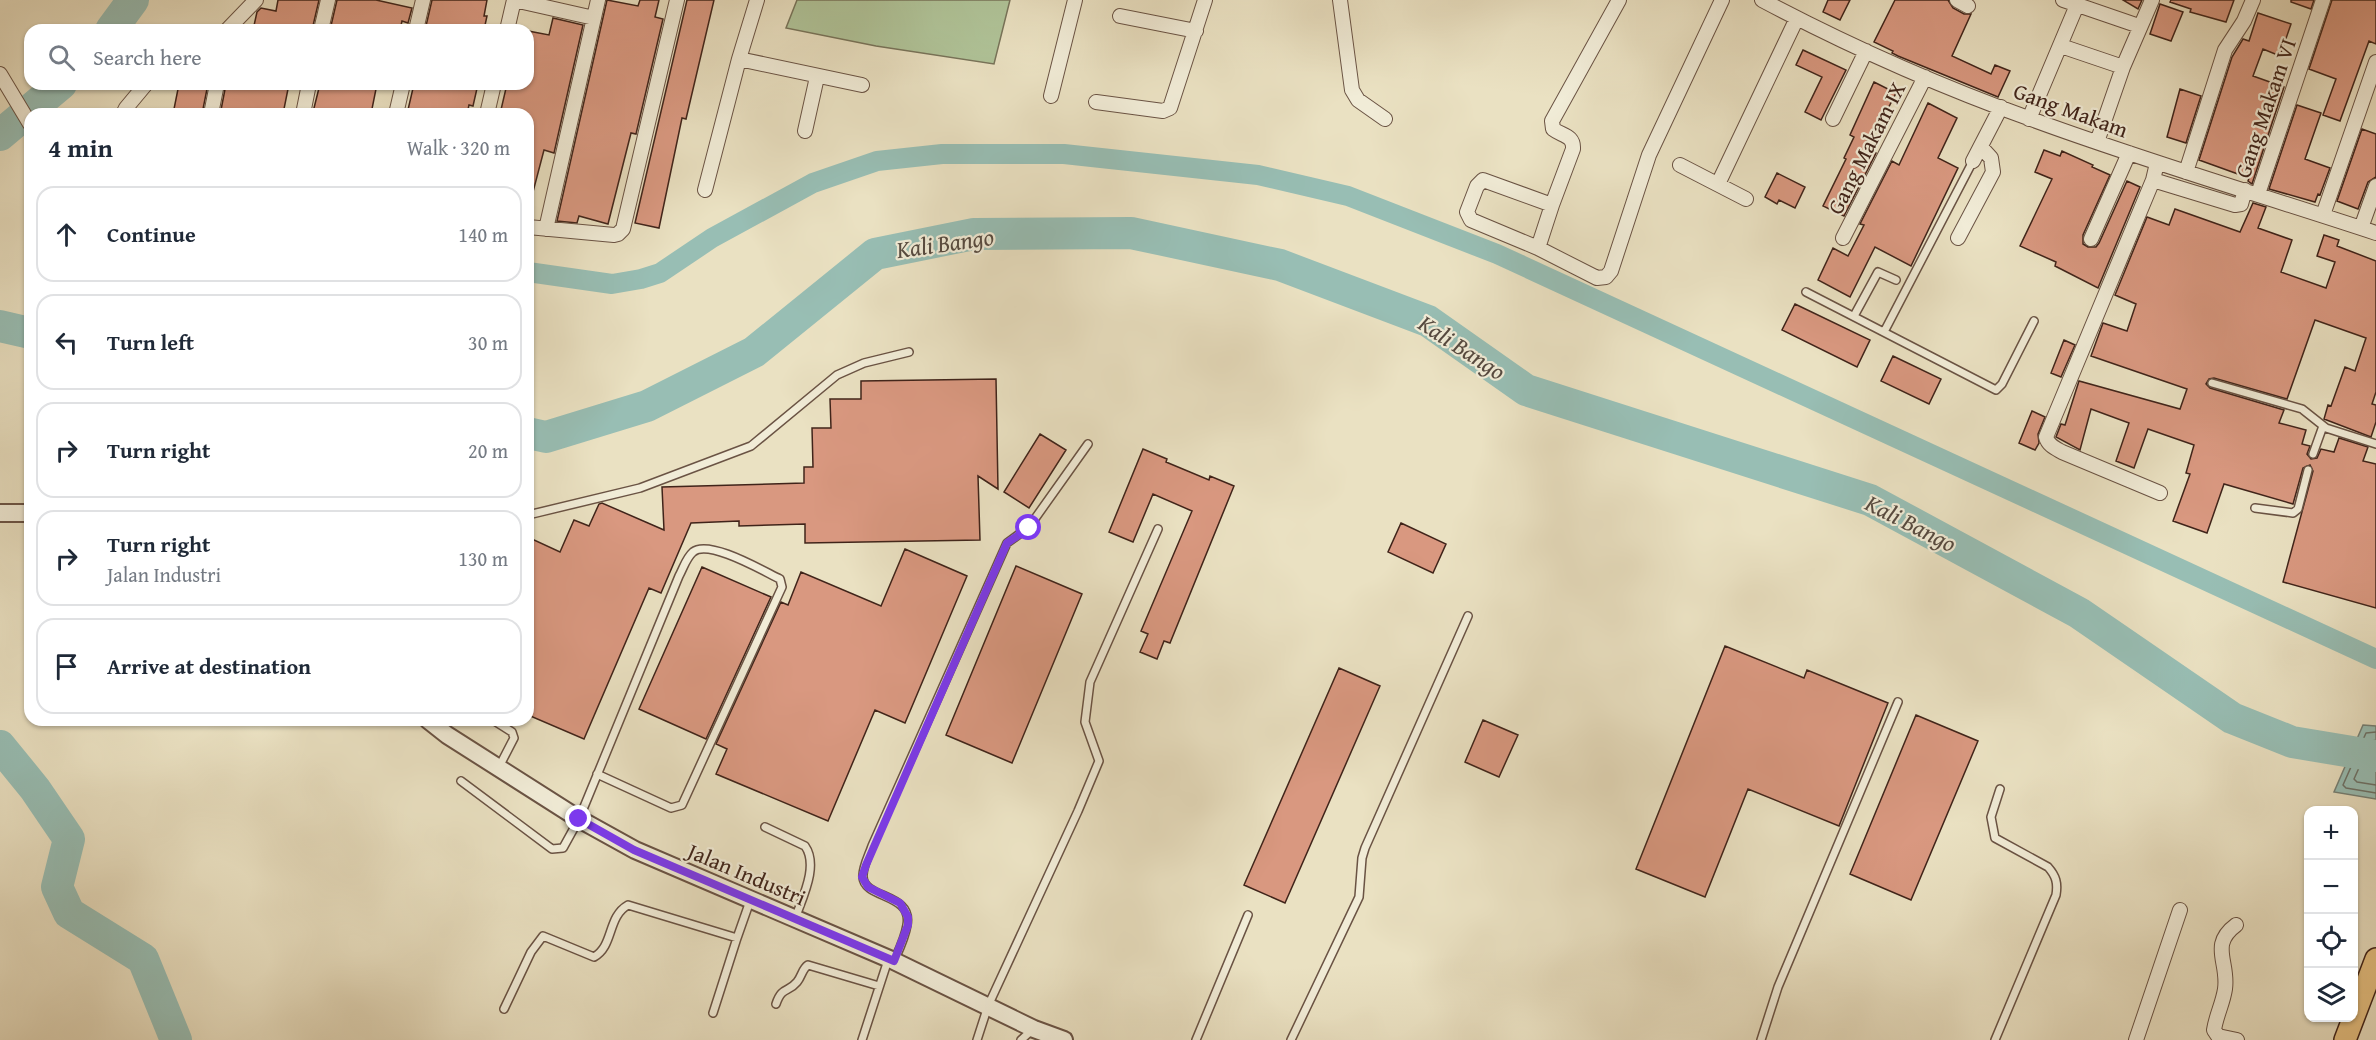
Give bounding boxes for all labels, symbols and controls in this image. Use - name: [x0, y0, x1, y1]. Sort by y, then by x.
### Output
- search box: [24, 24, 534, 90]
- street label: Gang Makam VI: [2226, 34, 2304, 182]
- icon: search: [45, 41, 78, 74]
- text: Search here: [93, 41, 202, 73]
- street label: Gang Makam: [2009, 75, 2133, 145]
- street label: Gang Makam IX: [1819, 76, 1913, 220]
- text: 4 min: [48, 128, 113, 167]
- text: Walk · 320 m: [407, 133, 510, 162]
- icon: ahead: [50, 218, 83, 251]
- text: Continue: [107, 218, 196, 250]
- water label: Kali Bango: [893, 219, 996, 267]
- text: 140 m: [458, 220, 508, 249]
- water label: Kali Bango: [1411, 305, 1513, 388]
- icon: left: [50, 326, 83, 359]
- text: Turn left: [107, 326, 194, 358]
- text: 30 m: [468, 328, 508, 357]
- icon: right: [50, 434, 83, 467]
- text: Turn right: [107, 434, 210, 466]
- text: 20 m: [468, 436, 508, 465]
- water label: Kali Bango: [1859, 485, 1962, 561]
- route start: [1015, 514, 1041, 540]
- text: Turn right: [107, 528, 210, 560]
- icon: right: [50, 542, 83, 575]
- text: 130 m: [458, 544, 508, 573]
- text: Jalan Industri: [107, 560, 221, 589]
- icon: arrive: [50, 650, 83, 683]
- text: Arrive at destination: [107, 650, 311, 682]
- route end: [565, 805, 591, 831]
- map controls: [2304, 806, 2358, 1022]
- button: +: [2304, 806, 2358, 860]
- street label: Jalan Industri: [680, 834, 811, 913]
- button: −: [2304, 860, 2358, 914]
- button: locate: [2304, 914, 2358, 968]
- button: layers: [2304, 968, 2358, 1022]

